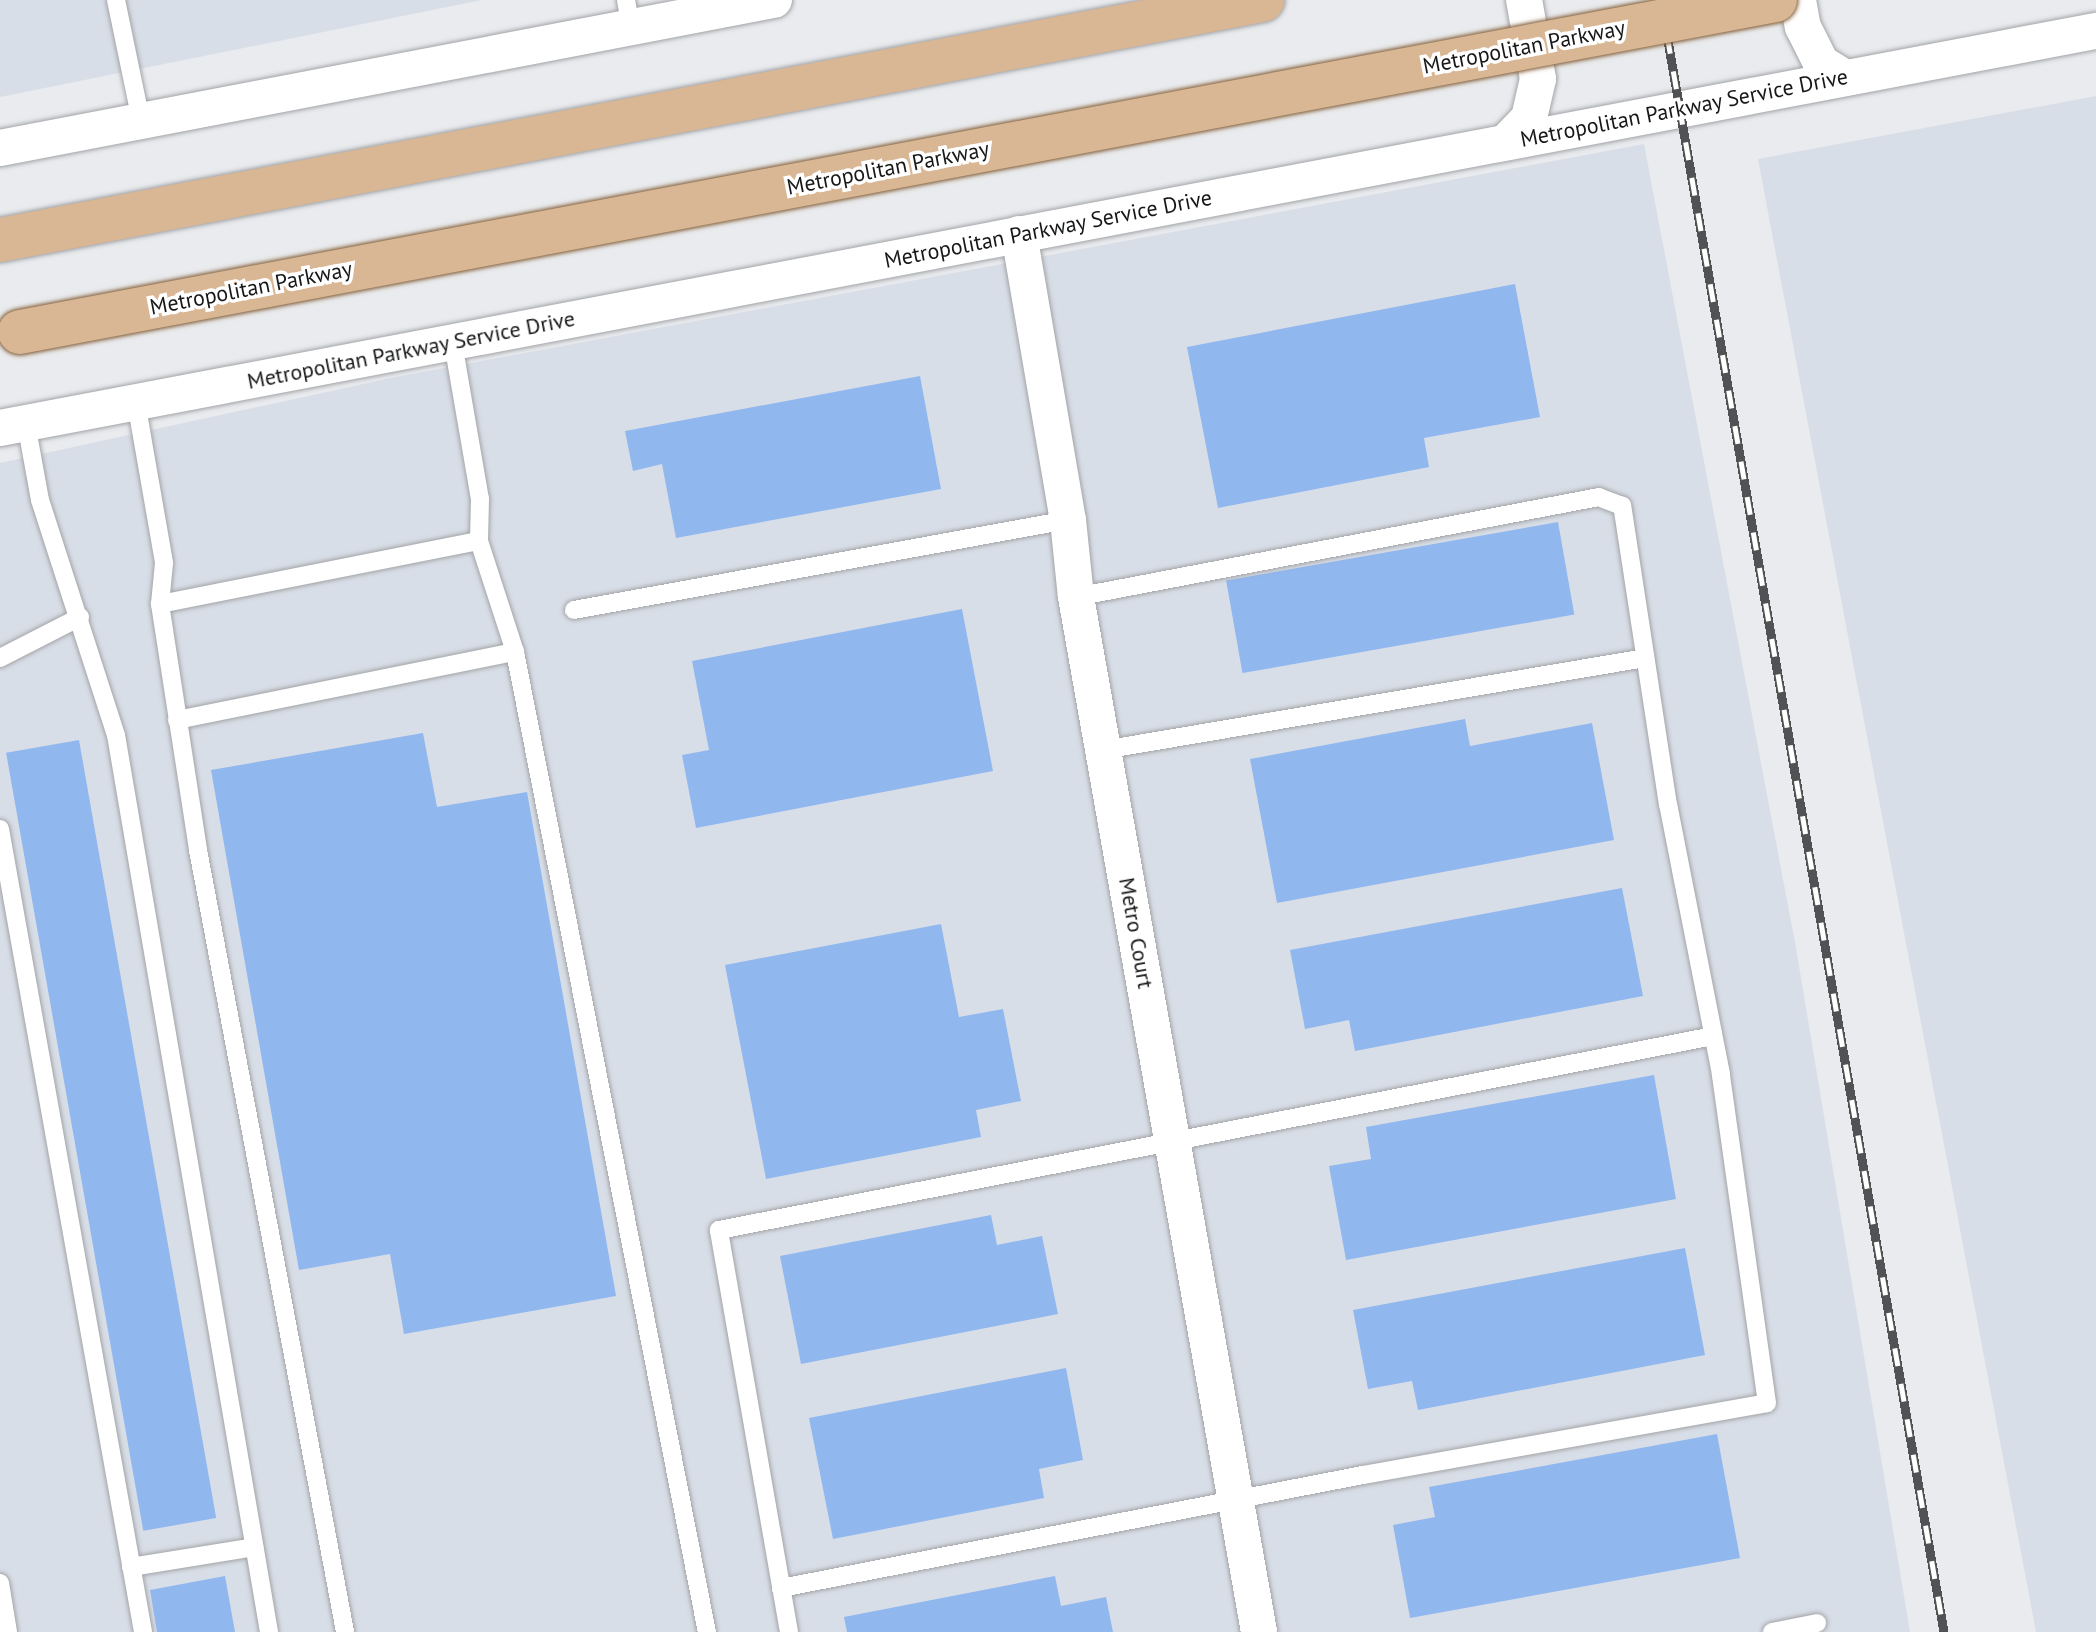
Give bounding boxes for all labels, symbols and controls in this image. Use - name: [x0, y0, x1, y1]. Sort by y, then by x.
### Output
- street label: Metropolitan Parkway: [1421, 14, 1627, 80]
- street label: Metropolitan Parkway Service Drive: [1518, 63, 1850, 153]
- street label: Metropolitan Parkway: [785, 135, 991, 201]
- street label: Metropolitan Parkway Service Drive: [882, 184, 1214, 274]
- street label: Metropolitan Parkway: [148, 255, 354, 321]
- street label: Metropolitan Parkway Service Drive: [245, 305, 577, 395]
- street label: Metro Court: [1113, 875, 1159, 991]

